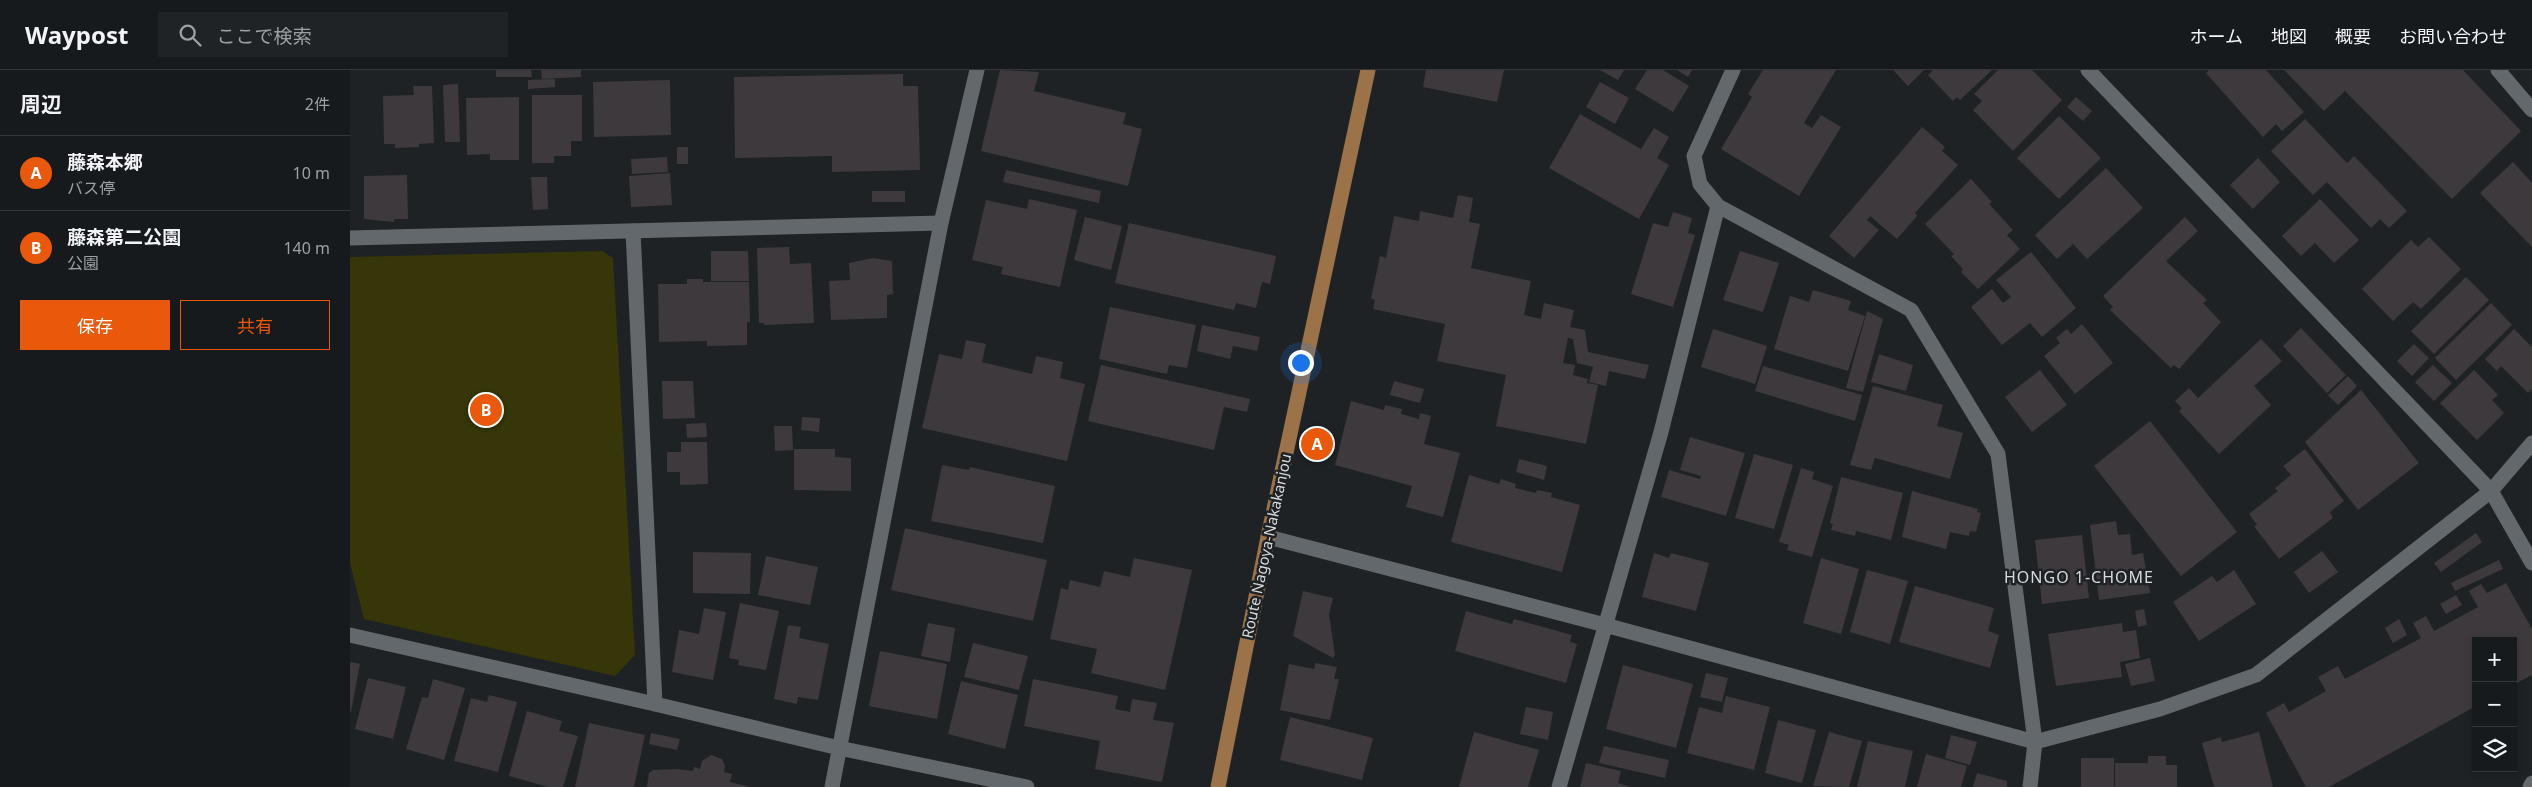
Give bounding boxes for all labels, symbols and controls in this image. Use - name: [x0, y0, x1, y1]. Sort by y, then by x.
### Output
- search box: [158, 12, 508, 57]
- text: Waypost: [25, 18, 128, 51]
- icon: search: [176, 21, 204, 49]
- text: ここで検索: [216, 23, 311, 49]
- text: ホーム: [2190, 24, 2243, 48]
- text: 地図: [2271, 24, 2307, 48]
- text: 概要: [2335, 24, 2371, 48]
- text: お問い合わせ: [2399, 24, 2507, 48]
- text: 周辺: [20, 90, 62, 118]
- text: 2件: [305, 93, 330, 115]
- text: 藤森本郷: [67, 149, 143, 175]
- text: A: [30, 162, 42, 184]
- text: 10 m: [293, 162, 330, 184]
- text: バス停: [67, 177, 115, 199]
- text: 藤森第二公園: [67, 224, 181, 250]
- text: B: [31, 237, 41, 259]
- text: 140 m: [283, 237, 330, 259]
- text: 公園: [67, 252, 99, 274]
- button: 保存: [20, 300, 170, 350]
- button: 共有: [180, 300, 330, 350]
- your location: [1288, 350, 1314, 376]
- pin: B: [470, 391, 502, 429]
- pin: A: [1301, 425, 1333, 463]
- street label: Route Nagoya-Nakakanjou: [1237, 452, 1295, 640]
- district label: HONGO 1-CHOME: [2004, 566, 2154, 588]
- map controls: [2472, 637, 2517, 772]
- button: +: [2472, 637, 2517, 682]
- button: −: [2472, 682, 2517, 727]
- button: layers: [2472, 727, 2517, 772]

